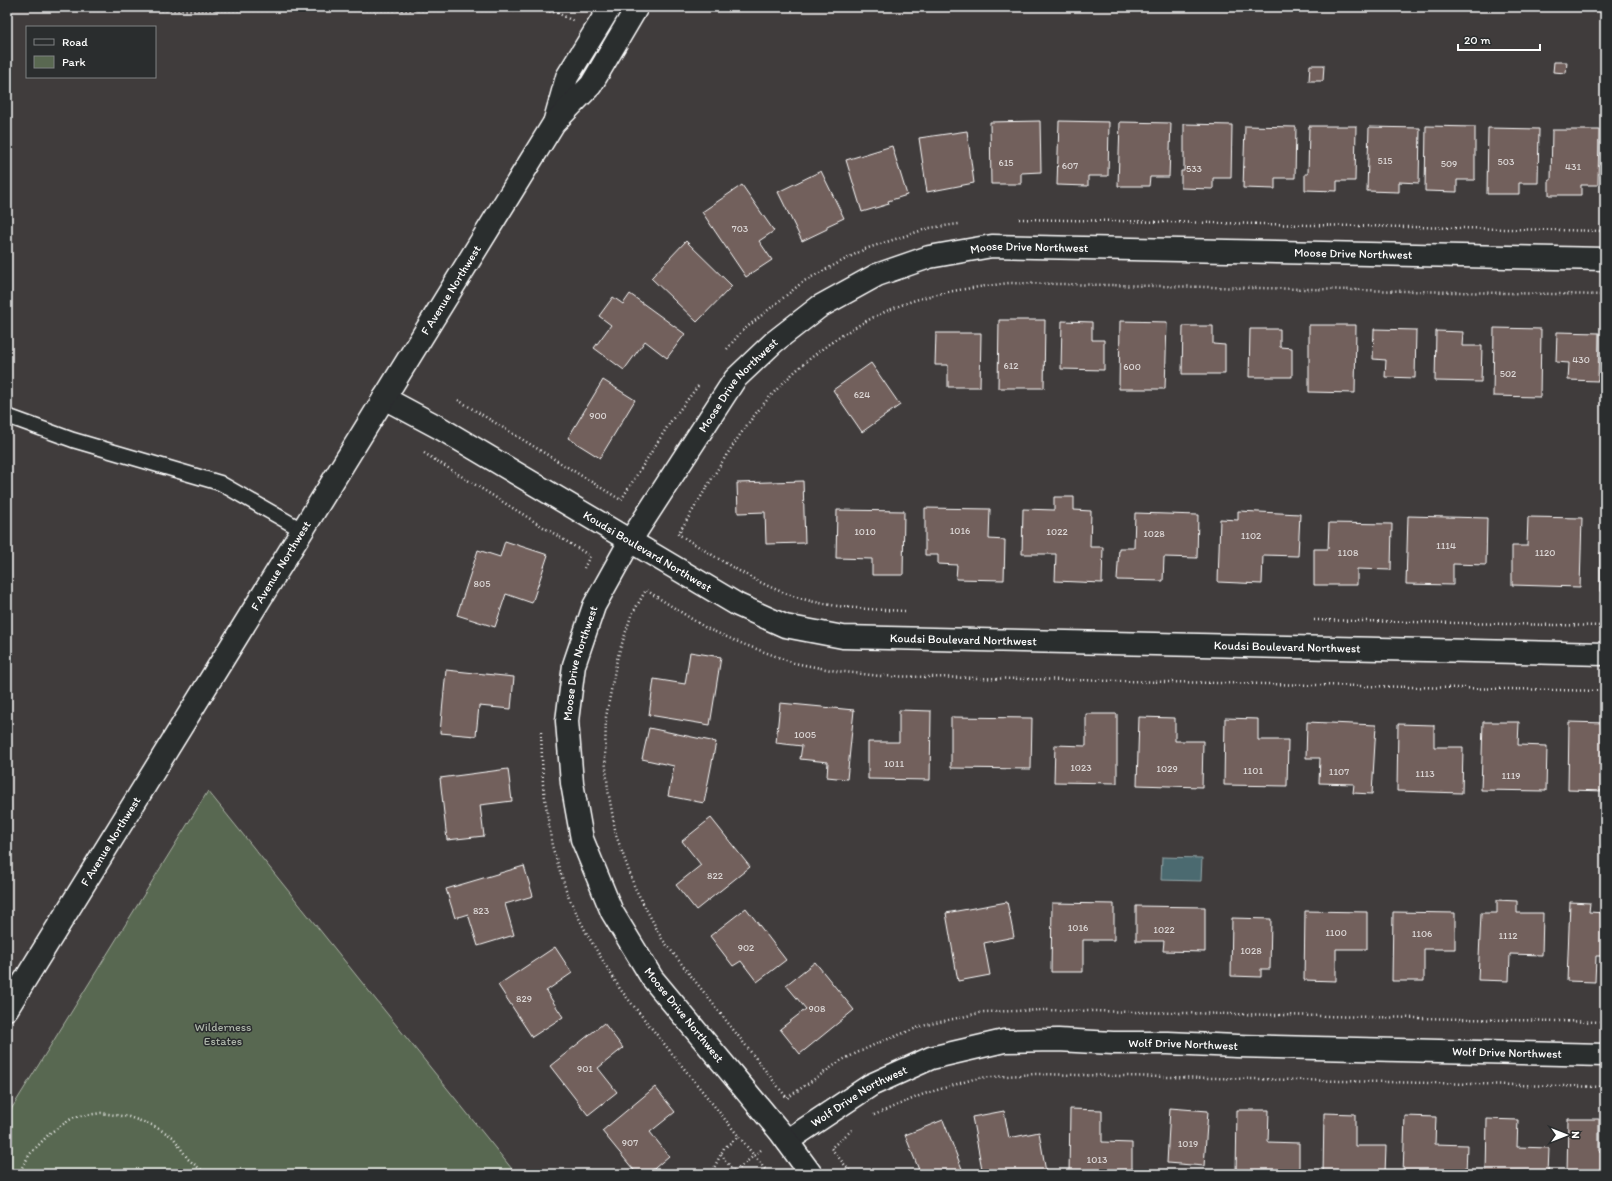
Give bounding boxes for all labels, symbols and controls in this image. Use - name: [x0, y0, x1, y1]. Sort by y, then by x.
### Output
- legend: [26, 26, 156, 78]
- scale bar: [1458, 26, 1540, 52]
- text: 20 m: [1464, 33, 1491, 47]
- text: Road: [62, 35, 88, 49]
- text: Park: [62, 55, 86, 69]
- house number: 515: [1377, 154, 1393, 167]
- house number: 503: [1498, 155, 1515, 168]
- house number: 615: [998, 156, 1014, 169]
- house number: 509: [1441, 157, 1457, 170]
- house number: 607: [1062, 159, 1078, 172]
- house number: 431: [1565, 160, 1581, 173]
- house number: 533: [1186, 162, 1203, 175]
- house number: 703: [732, 222, 749, 235]
- street label: Moose Drive Northwest: [969, 239, 1089, 257]
- street label: F Avenue Northwest: [418, 242, 484, 337]
- street label: Moose Drive Northwest: [1294, 245, 1413, 262]
- street label: Moose Drive Northwest: [695, 335, 781, 435]
- house number: 430: [1572, 353, 1590, 366]
- house number: 612: [1003, 359, 1019, 372]
- house number: 600: [1123, 360, 1141, 373]
- house number: 502: [1500, 367, 1517, 380]
- house number: 624: [854, 388, 870, 401]
- house number: 900: [589, 409, 607, 422]
- street label: Koudsi Boulevard Northwest: [581, 508, 715, 595]
- street label: F Avenue Northwest: [248, 518, 314, 613]
- house number: 1016: [950, 524, 970, 537]
- house number: 1010: [854, 525, 876, 538]
- house number: 1022: [1046, 525, 1068, 538]
- house number: 1028: [1143, 527, 1165, 540]
- house number: 1102: [1241, 529, 1262, 542]
- house number: 1114: [1436, 539, 1456, 552]
- house number: 1108: [1338, 546, 1359, 559]
- house number: 1120: [1535, 546, 1555, 559]
- house number: 805: [474, 577, 490, 590]
- street label: Moose Drive Northwest: [560, 603, 601, 722]
- street label: Koudsi Boulevard Northwest: [890, 631, 1037, 648]
- street label: Koudsi Boulevard Northwest: [1214, 638, 1361, 656]
- house number: 1005: [794, 728, 816, 741]
- house number: 1011: [884, 757, 904, 770]
- house number: 1023: [1070, 761, 1092, 774]
- house number: 1029: [1156, 762, 1178, 775]
- house number: 1101: [1243, 764, 1263, 777]
- house number: 1107: [1329, 765, 1349, 778]
- house number: 1113: [1415, 767, 1435, 780]
- house number: 1119: [1501, 769, 1521, 782]
- street label: F Avenue Northwest: [78, 794, 144, 889]
- house number: 822: [707, 869, 724, 882]
- house number: 823: [473, 904, 490, 917]
- house number: 1016: [1068, 921, 1088, 934]
- house number: 1022: [1153, 923, 1175, 936]
- house number: 1100: [1325, 926, 1347, 939]
- house number: 1106: [1412, 927, 1432, 940]
- house number: 1112: [1498, 929, 1518, 942]
- house number: 902: [738, 941, 755, 954]
- house number: 1028: [1240, 944, 1262, 957]
- street label: Moose Drive Northwest: [641, 965, 727, 1066]
- house number: 829: [516, 992, 532, 1005]
- house number: 908: [809, 1002, 826, 1015]
- park label: Wilderness Estates: [195, 1020, 251, 1048]
- street label: Wolf Drive Northwest: [1128, 1036, 1239, 1053]
- street label: Wolf Drive Northwest: [1452, 1044, 1563, 1061]
- house number: 901: [577, 1062, 593, 1075]
- street label: Wolf Drive Northwest: [808, 1062, 910, 1130]
- north arrow: [1546, 1115, 1586, 1155]
- text: N: [1569, 1131, 1582, 1139]
- house number: 907: [622, 1136, 638, 1149]
- house number: 1019: [1178, 1137, 1198, 1150]
- house number: 1013: [1087, 1153, 1108, 1166]

